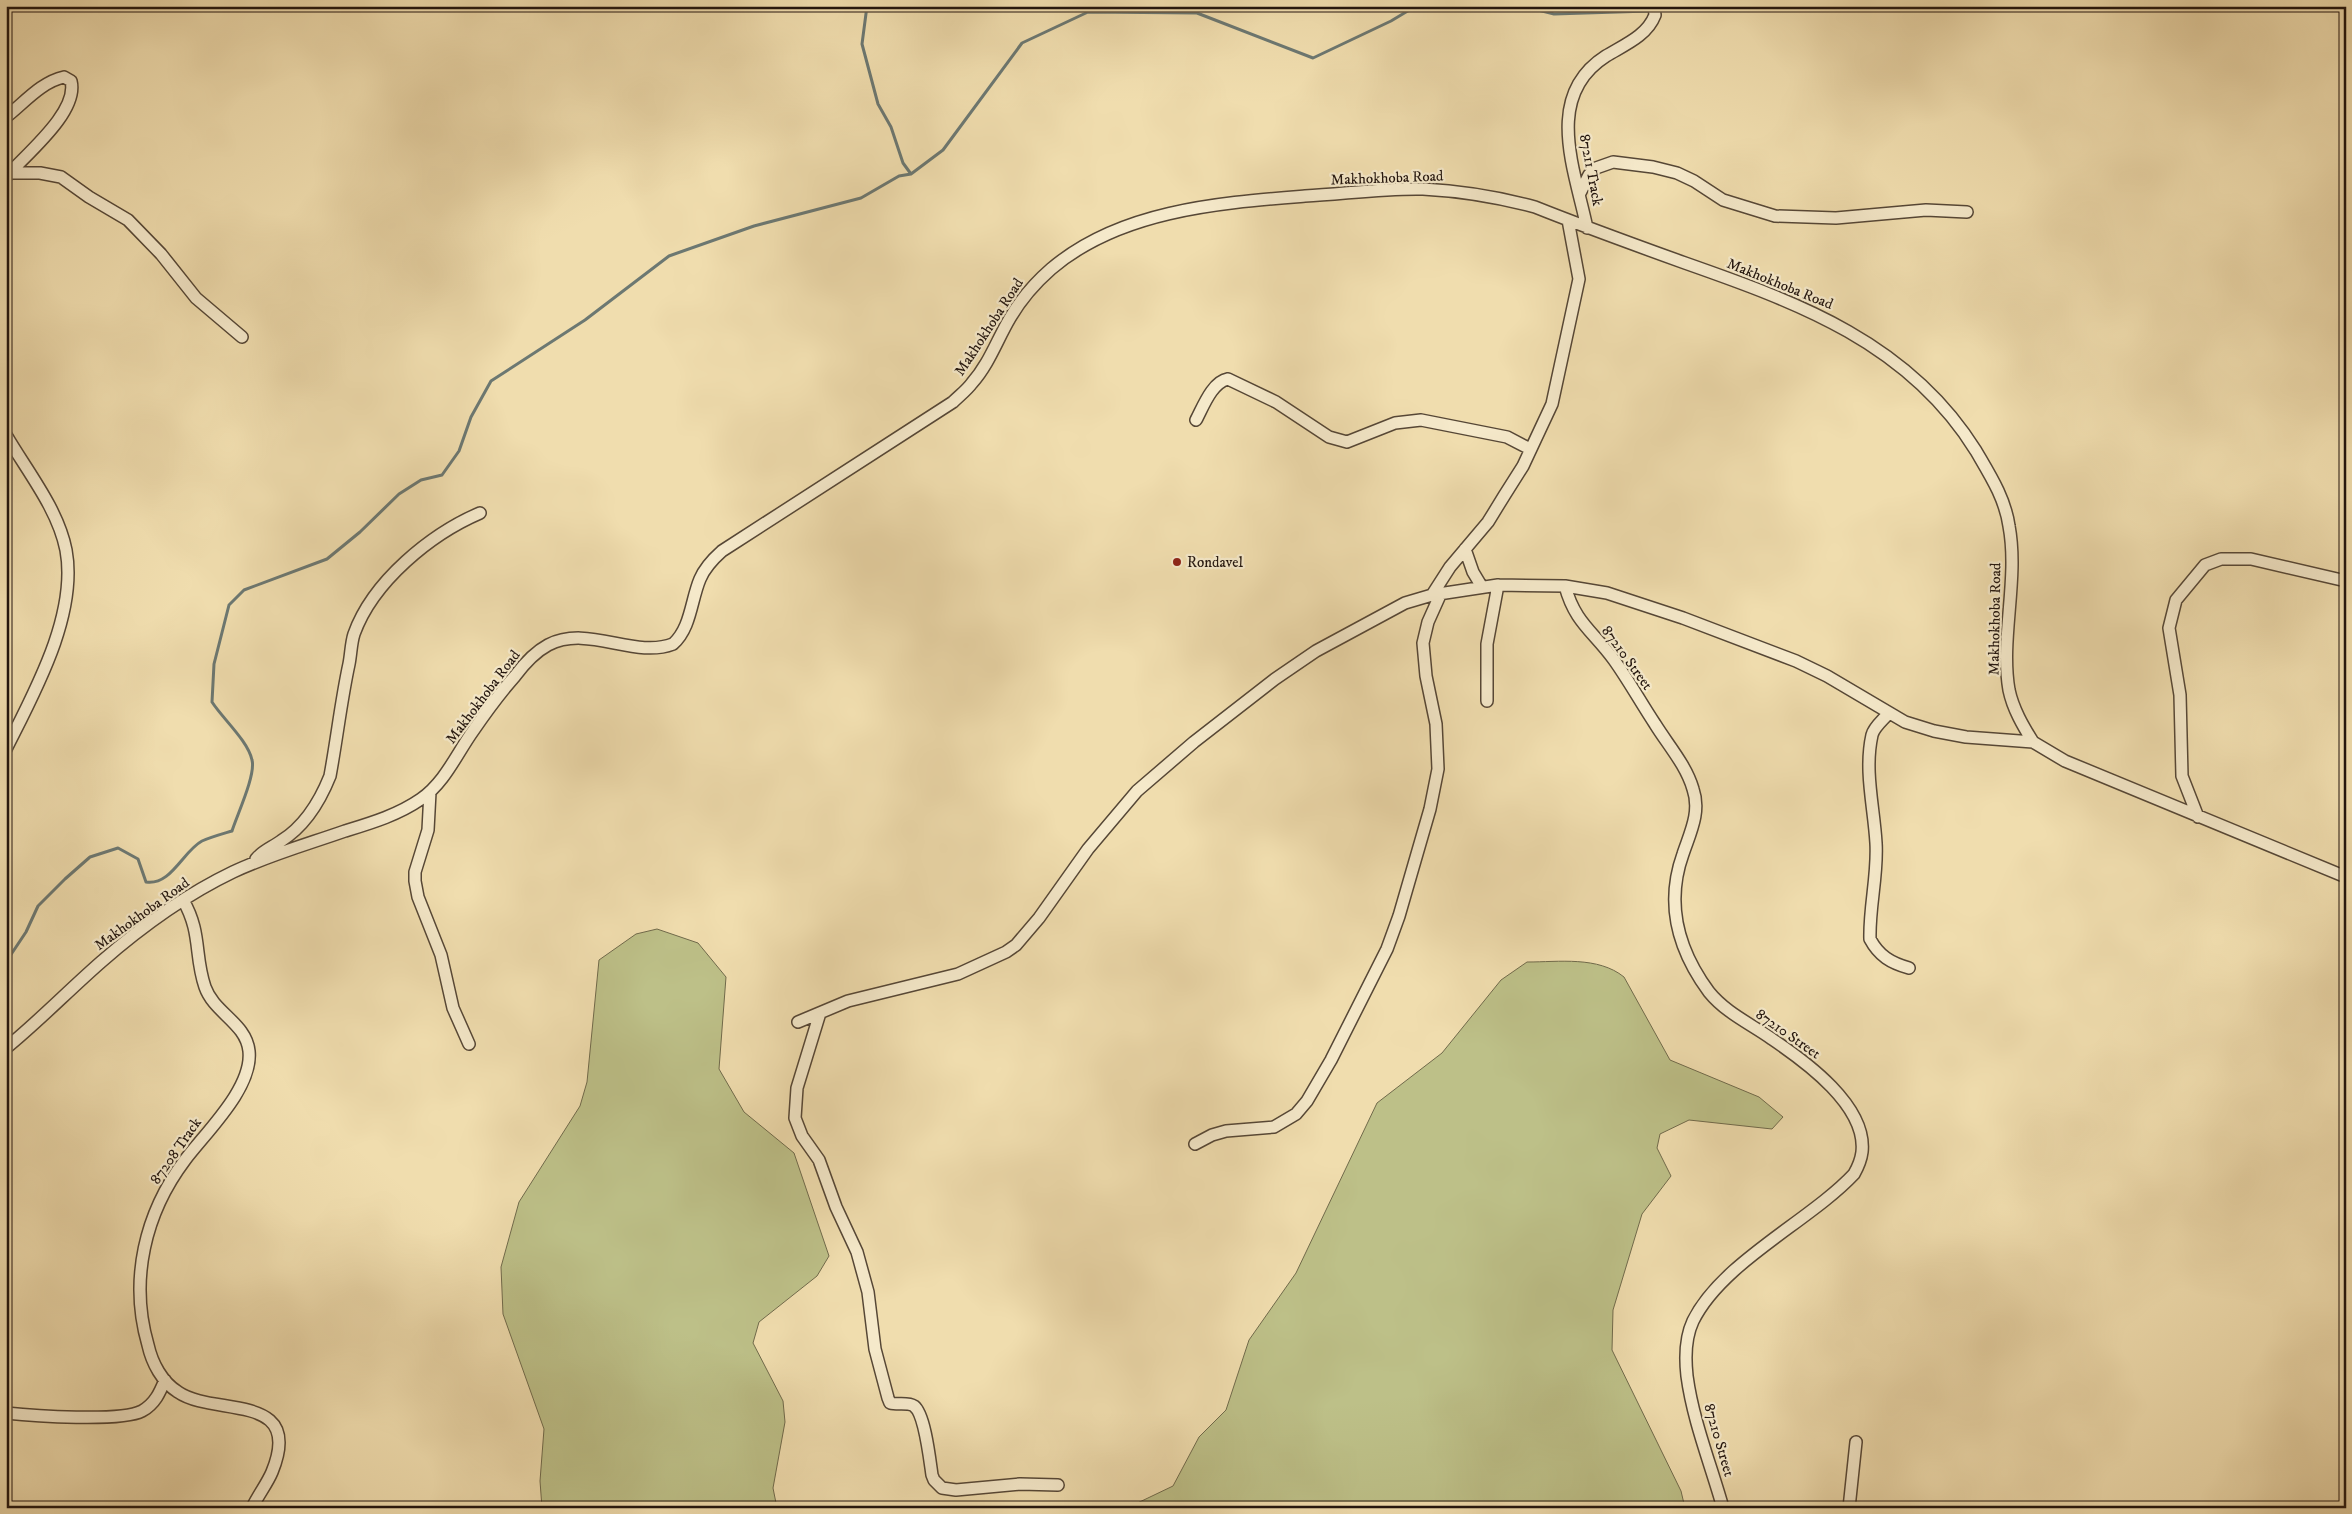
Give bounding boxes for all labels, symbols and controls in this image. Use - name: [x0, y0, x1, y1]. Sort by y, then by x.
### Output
- street label: 87211 Track: [1575, 133, 1607, 208]
- street label: Makhokhoba Road: [1330, 167, 1444, 189]
- street label: Makhokhoba Road: [1724, 254, 1836, 314]
- street label: Makhokhoba Road: [950, 274, 1028, 379]
- place label: Rondavel: [1187, 553, 1244, 572]
- marker: Rondavel: [1171, 556, 1183, 568]
- street label: Makhokhoba Road: [1985, 562, 2005, 676]
- street label: 87210 Street: [1597, 622, 1657, 694]
- street label: Makhokhoba Road: [441, 646, 525, 748]
- street label: Makhokhoba Road: [91, 873, 194, 955]
- street label: 87210 Street: [1752, 1005, 1824, 1063]
- street label: 87208 Track: [146, 1113, 206, 1188]
- street label: 87210 Street: [1700, 1401, 1739, 1479]

